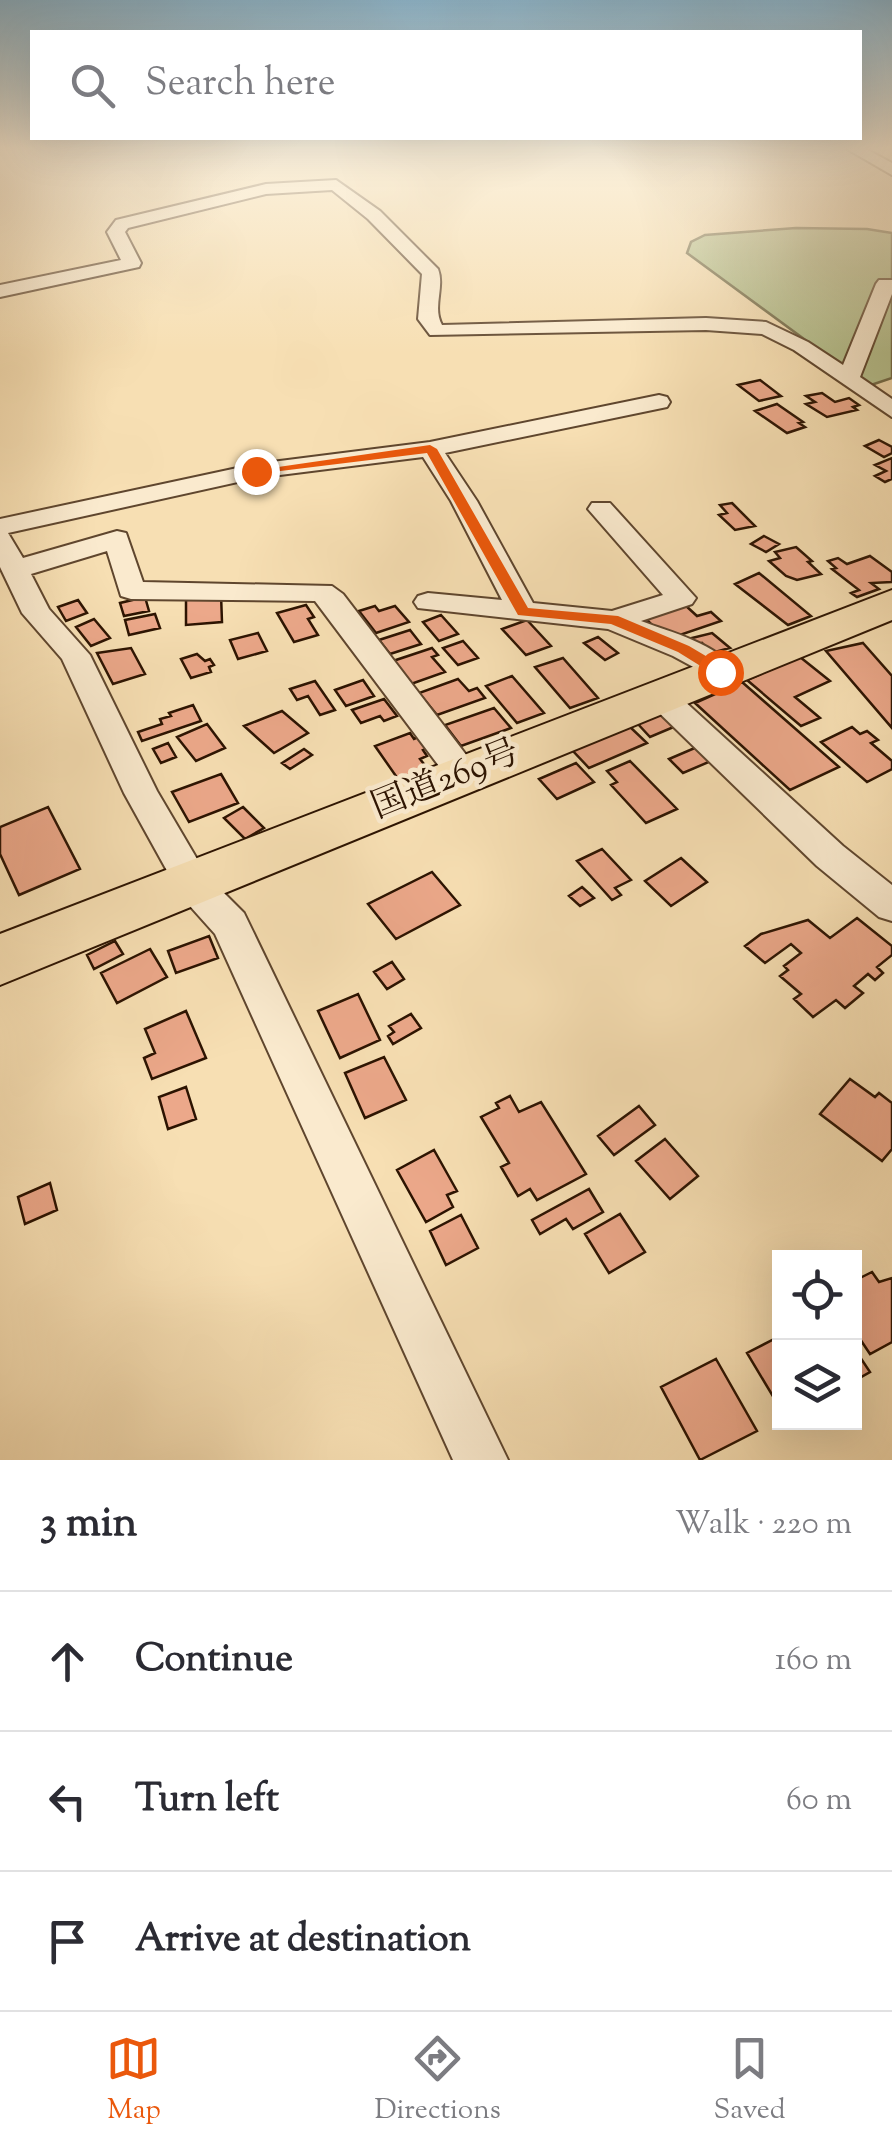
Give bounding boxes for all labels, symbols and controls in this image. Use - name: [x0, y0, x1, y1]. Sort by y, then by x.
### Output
- search box: [30, 30, 862, 140]
- icon: search: [65, 58, 120, 113]
- text: Search here: [145, 58, 336, 112]
- route end: [234, 449, 280, 495]
- route start: [698, 650, 744, 696]
- street label: 国道269号: [364, 728, 528, 834]
- map controls: [772, 1250, 862, 1430]
- button: locate: [772, 1250, 862, 1340]
- button: layers: [772, 1340, 862, 1430]
- text: 3 min: [40, 1495, 137, 1555]
- text: Walk · 220 m: [675, 1502, 852, 1548]
- icon: ahead: [40, 1634, 95, 1689]
- text: Continue: [135, 1634, 293, 1688]
- text: 160 m: [775, 1638, 852, 1684]
- icon: left: [40, 1774, 95, 1829]
- text: Turn left: [135, 1774, 279, 1828]
- text: 60 m: [786, 1778, 852, 1824]
- icon: arrive: [40, 1914, 95, 1969]
- text: Arrive at destination: [135, 1914, 471, 1968]
- tab: Map: [106, 2031, 161, 2131]
- tab: Directions: [374, 2031, 501, 2131]
- tab: Saved: [714, 2031, 786, 2131]

